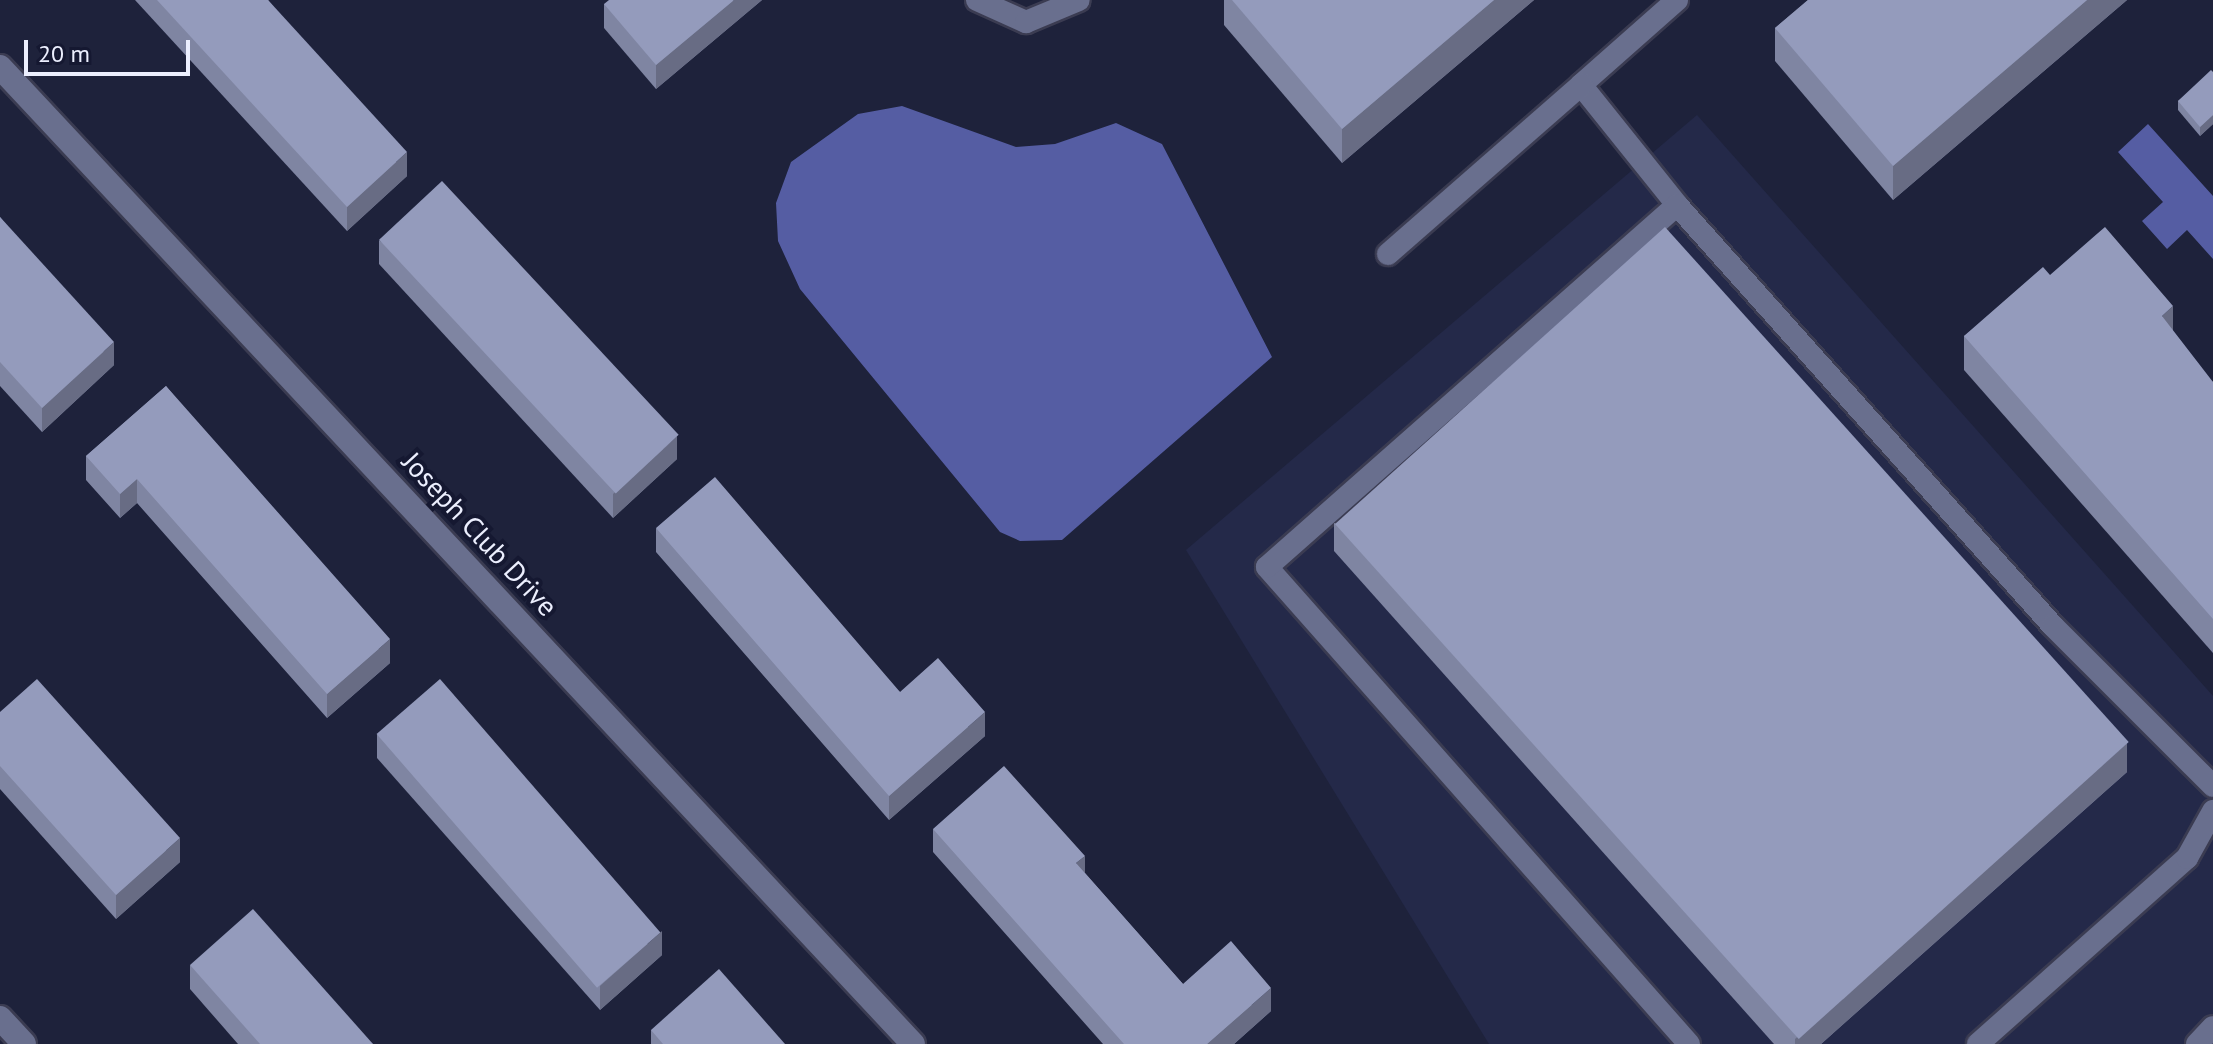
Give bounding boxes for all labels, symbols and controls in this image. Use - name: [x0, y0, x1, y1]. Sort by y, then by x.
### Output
- scale bar: [28, 24, 194, 74]
- text: 20 m: [38, 38, 90, 69]
- street label: Joseph Club Drive: [396, 445, 564, 623]

